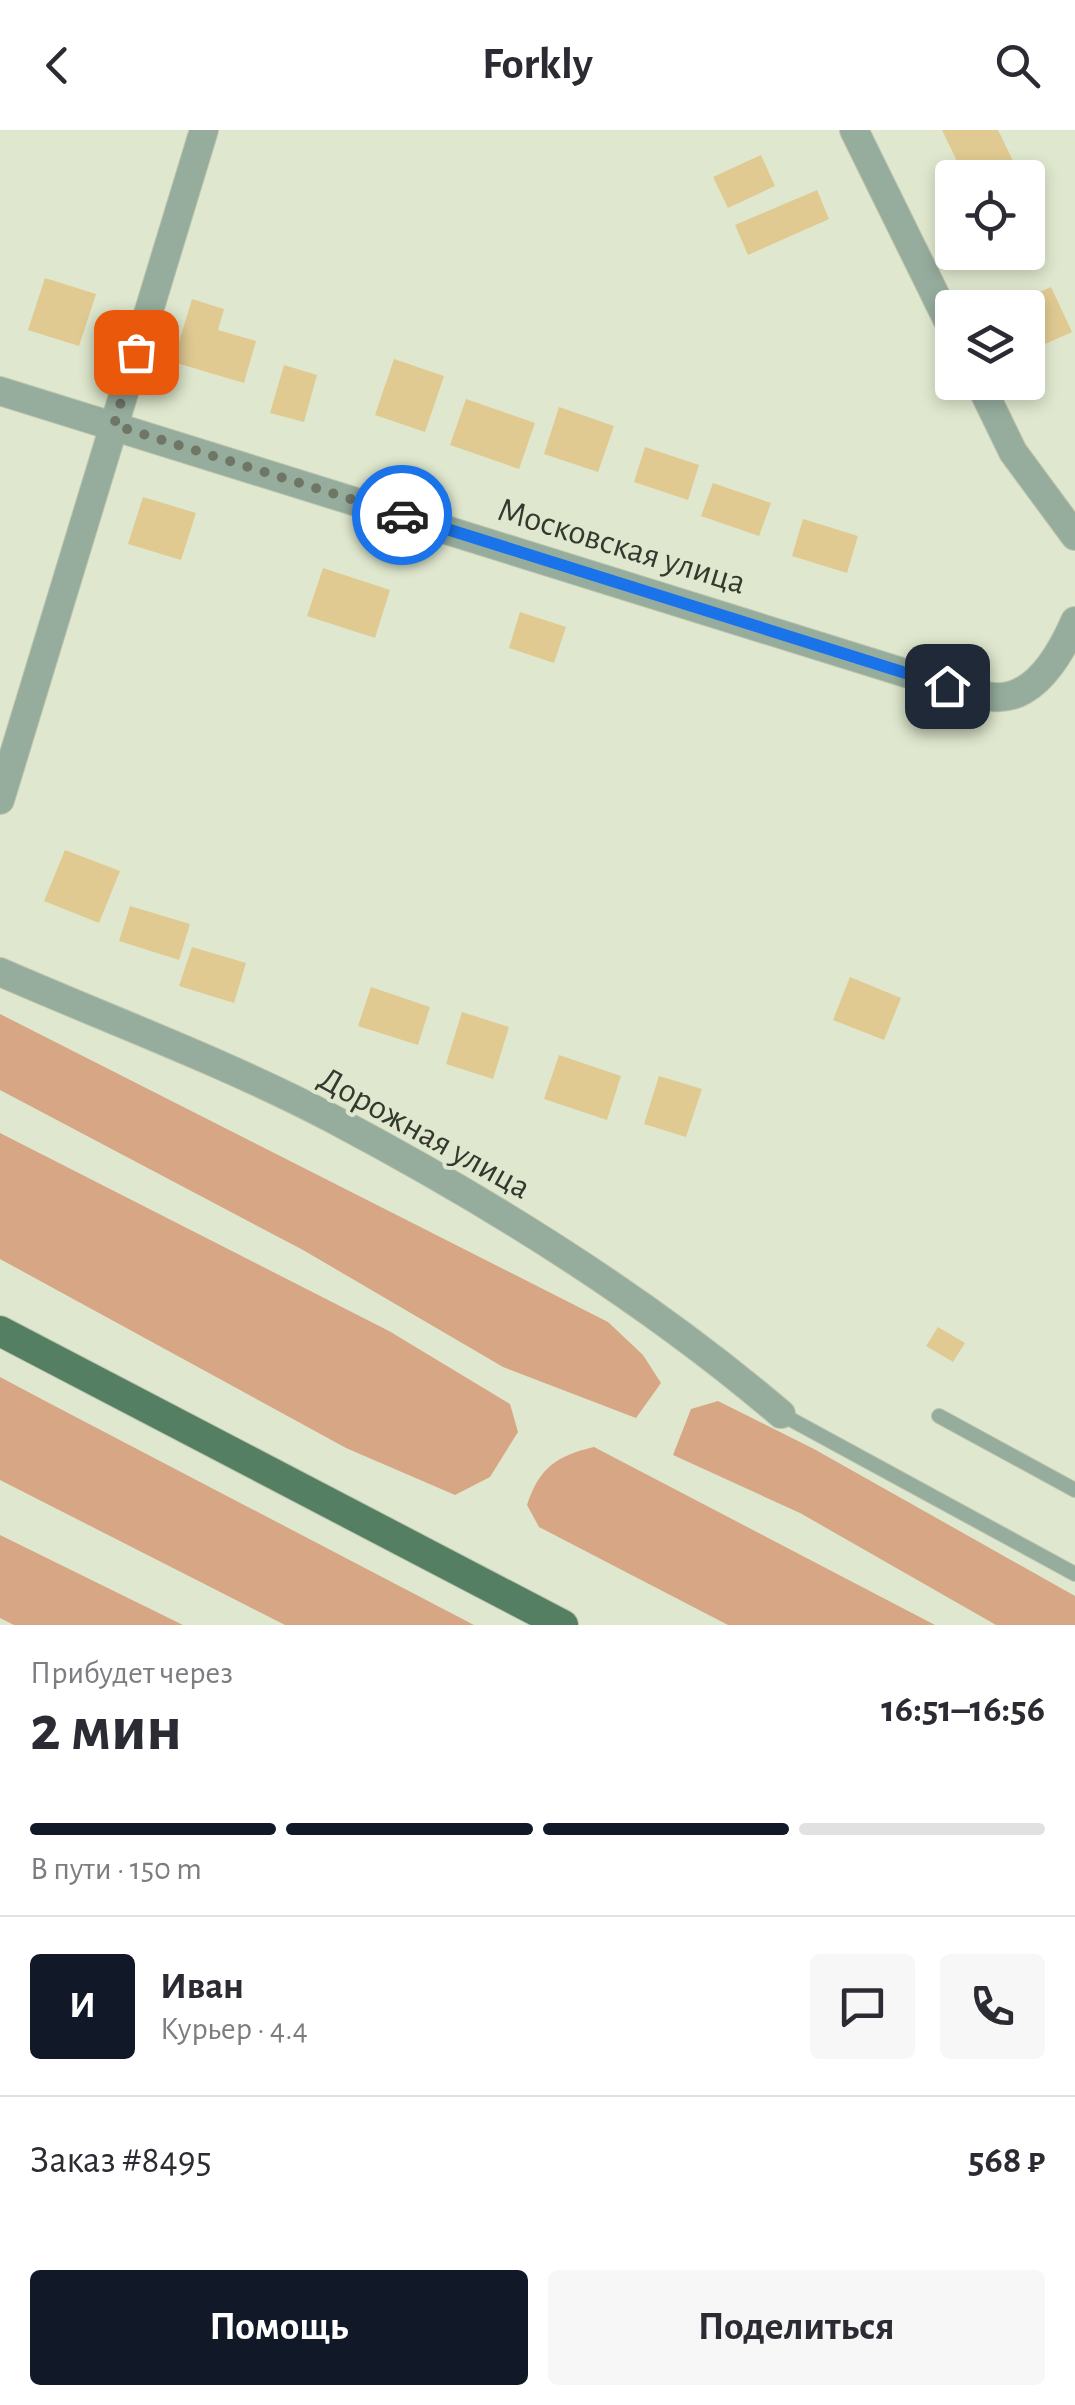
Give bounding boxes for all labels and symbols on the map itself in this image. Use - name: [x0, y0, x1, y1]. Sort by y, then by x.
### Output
- pin: [94, 310, 179, 395]
- courier: [352, 465, 452, 565]
- street label: Московская улица: [493, 492, 750, 601]
- pin: [905, 644, 990, 729]
- street label: Дорожная улица: [313, 1061, 536, 1206]

